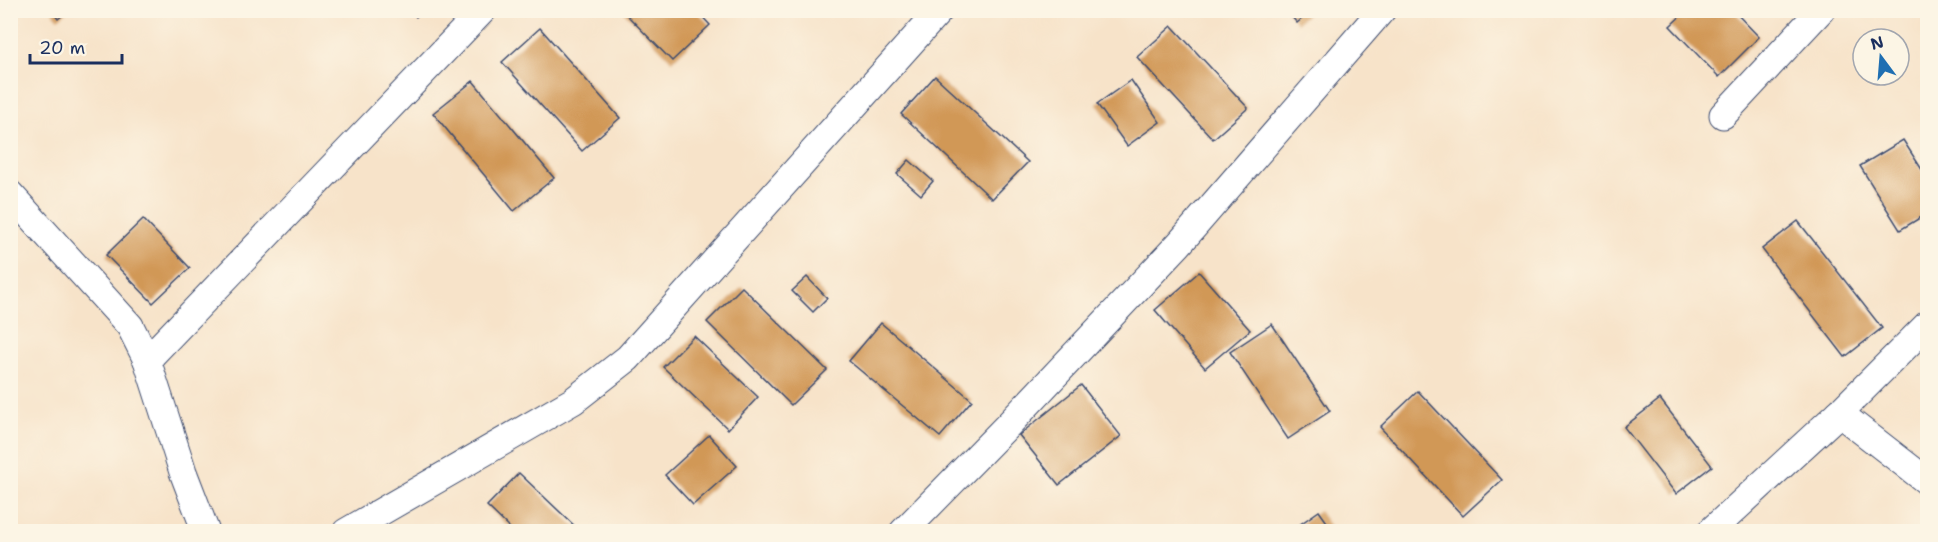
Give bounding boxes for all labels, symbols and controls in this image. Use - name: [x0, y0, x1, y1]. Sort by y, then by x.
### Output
- scale bar: [30, 27, 122, 65]
- north arrow: [1851, 27, 1911, 87]
- text: N: [1868, 31, 1886, 55]
- text: 20 m: [39, 36, 85, 60]

